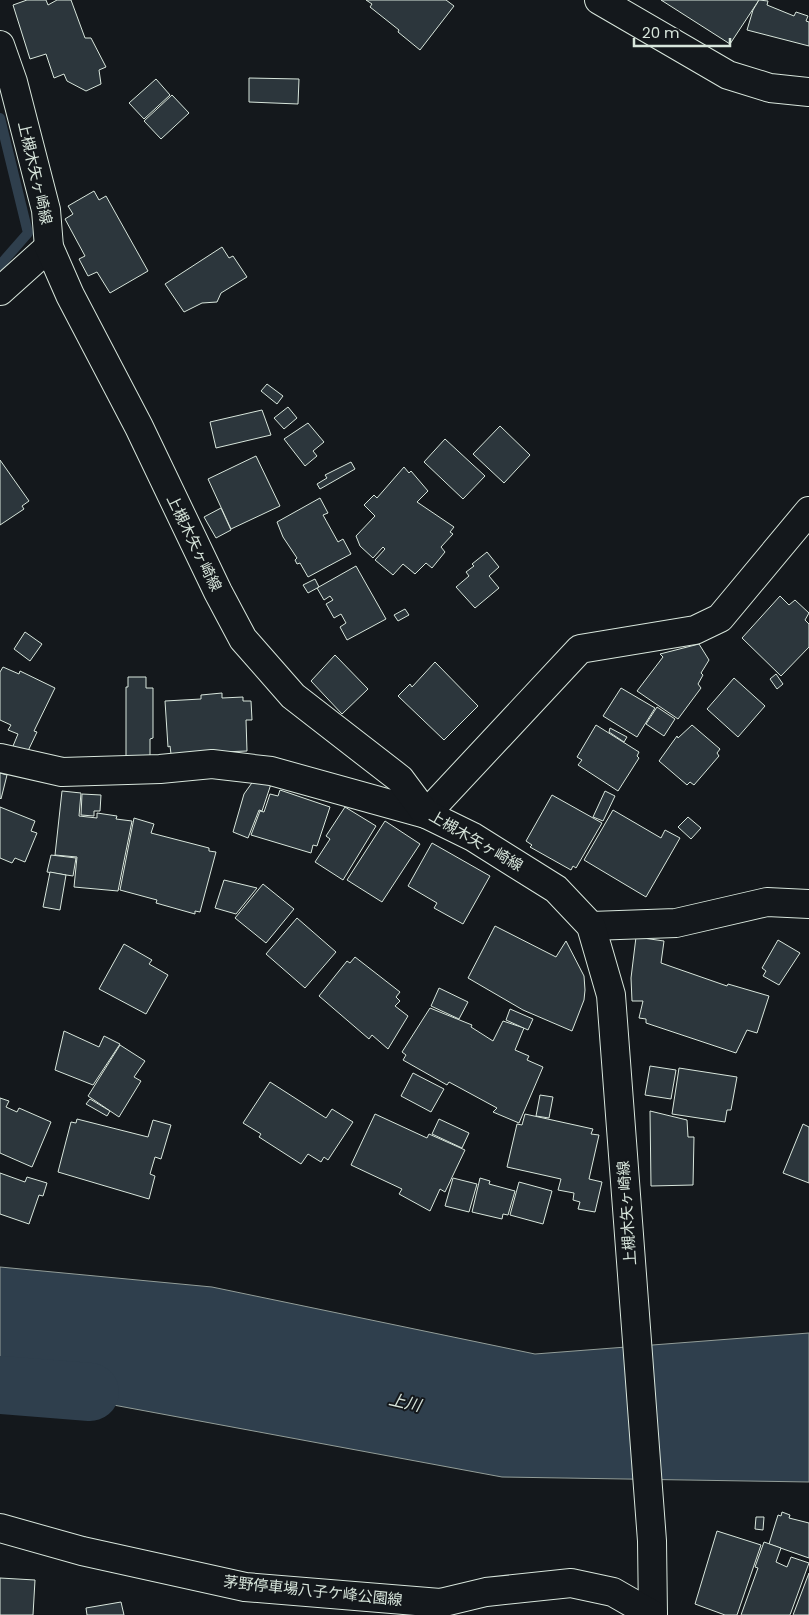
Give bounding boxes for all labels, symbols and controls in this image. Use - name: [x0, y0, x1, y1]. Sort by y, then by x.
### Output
- scale bar: [634, 15, 730, 47]
- text: 20 m: [642, 22, 680, 43]
- street label: 上槻木矢ヶ崎線: [13, 119, 58, 226]
- street label: 上槻木矢ヶ崎線: [162, 491, 227, 595]
- street label: 上槻木矢ヶ崎線: [426, 805, 527, 876]
- street label: 上槻木矢ヶ崎線: [612, 1160, 641, 1266]
- water label: 上川: [387, 1388, 425, 1418]
- street label: 茅野停車場八子ケ峰公園線: [222, 1571, 404, 1610]

